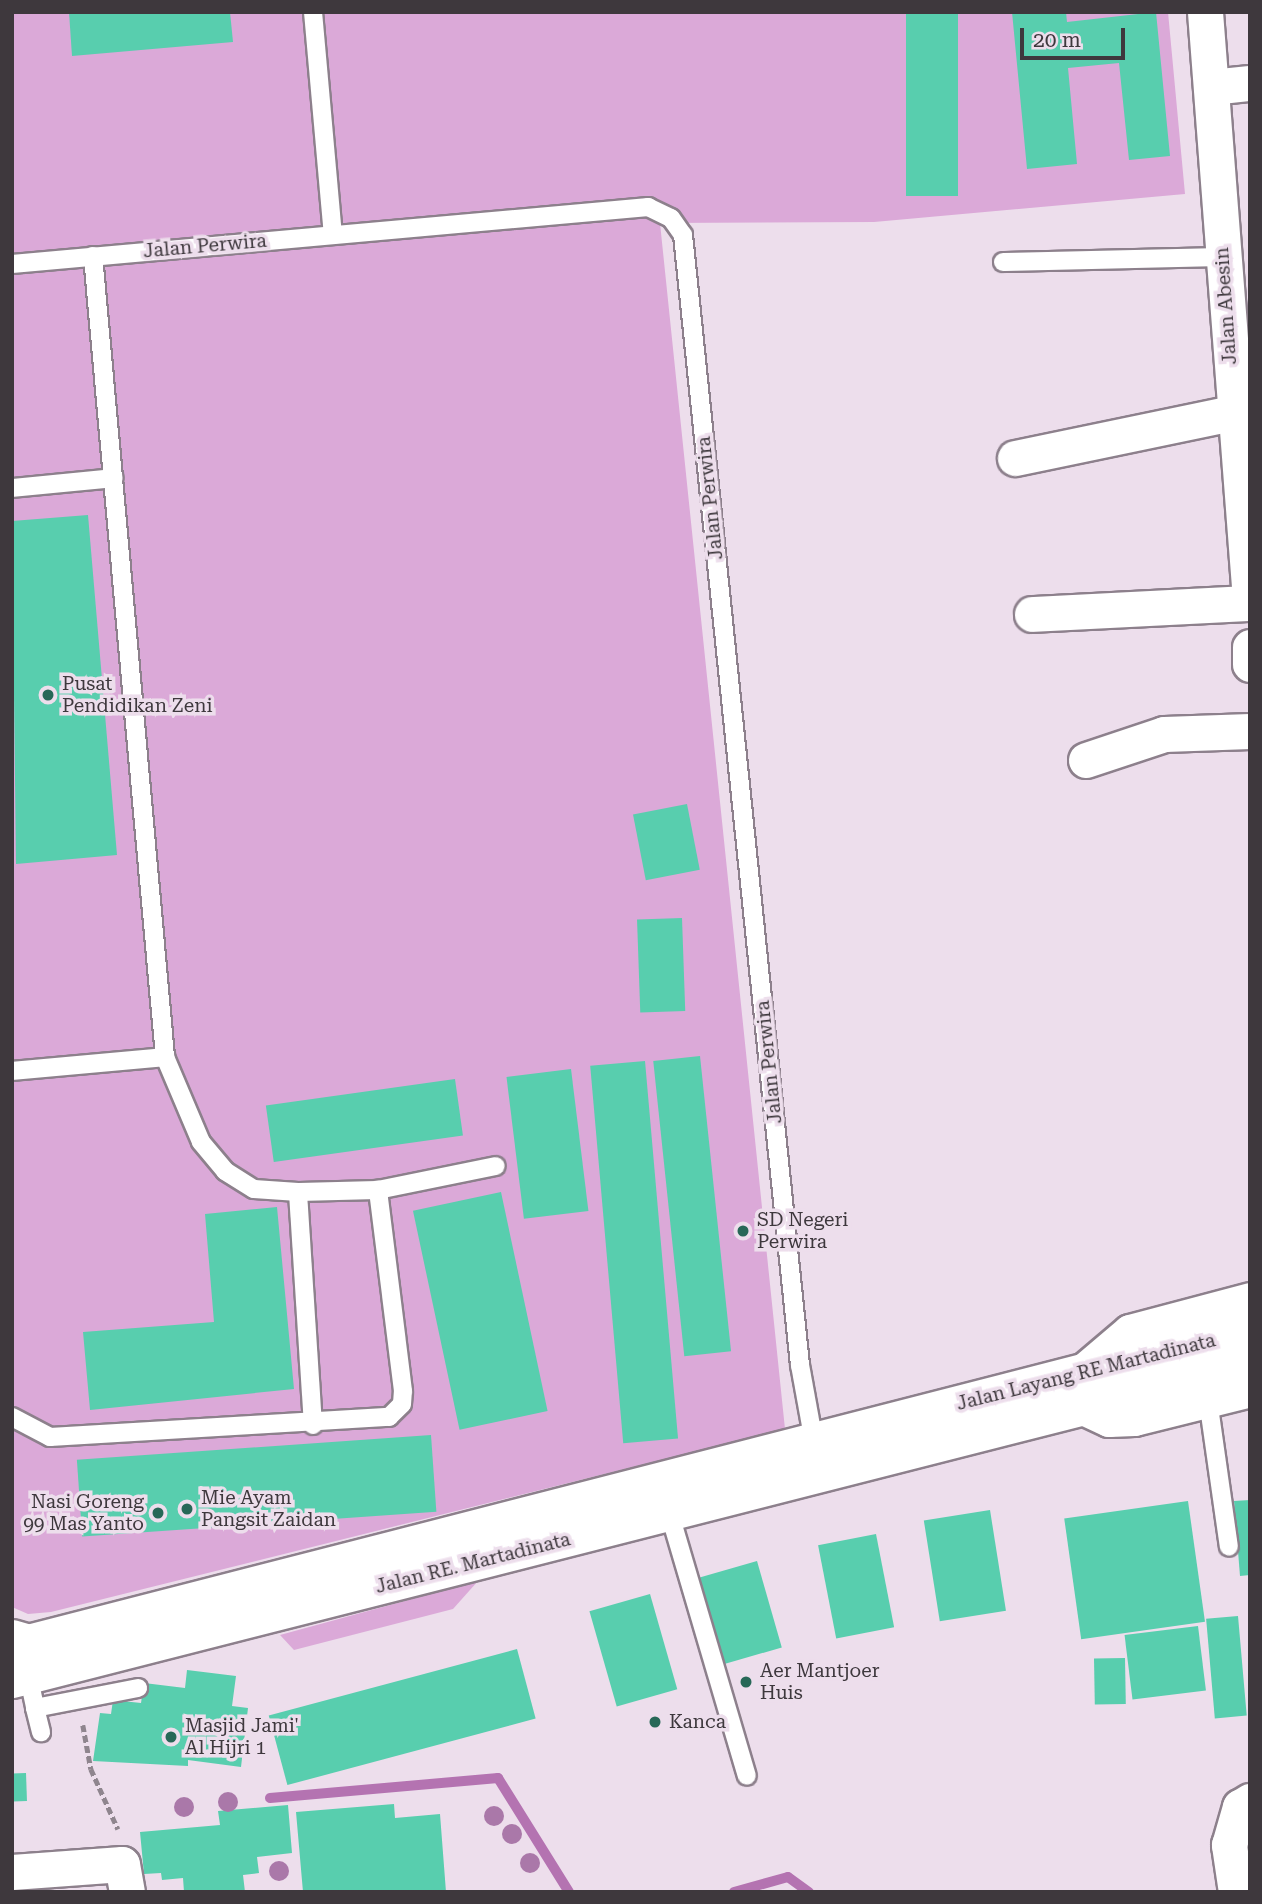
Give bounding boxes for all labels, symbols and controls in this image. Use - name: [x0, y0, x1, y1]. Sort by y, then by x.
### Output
- scale bar: [1024, 14, 1129, 58]
- text: 20 m: [1033, 28, 1081, 52]
- street label: Jalan Perwira: [142, 229, 268, 263]
- street label: Jalan Abesin: [1211, 247, 1241, 365]
- street label: Jalan Perwira: [692, 435, 728, 561]
- place label: Pusat Pendidikan Zeni: [62, 673, 212, 717]
- marker: Pusat Pendidikan Zeni: [40, 687, 56, 703]
- street label: Jalan Perwira: [751, 999, 787, 1125]
- place label: SD Negeri Perwira: [757, 1209, 848, 1253]
- marker: SD Negeri Perwira: [735, 1223, 751, 1239]
- street label: Jalan Layang RE Martadinata: [954, 1329, 1218, 1415]
- place label: Mie Ayam Pangsit Zaidan: [201, 1487, 336, 1531]
- place label: Nasi Goreng 99 Mas Yanto: [23, 1491, 144, 1535]
- marker: Mie Ayam Pangsit Zaidan: [179, 1501, 195, 1517]
- marker: Nasi Goreng 99 Mas Yanto: [150, 1505, 166, 1521]
- street label: Jalan RE. Martadinata: [373, 1528, 573, 1598]
- place label: Aer Mantjoer Huis: [760, 1660, 879, 1704]
- marker: Aer Mantjoer Huis: [738, 1674, 754, 1690]
- place label: Kanca: [669, 1711, 726, 1733]
- marker: Kanca: [647, 1714, 663, 1730]
- place label: Masjid Jami' Al Hijri 1: [185, 1715, 299, 1759]
- marker: Masjid Jami' Al Hijri 1: [163, 1729, 179, 1745]

